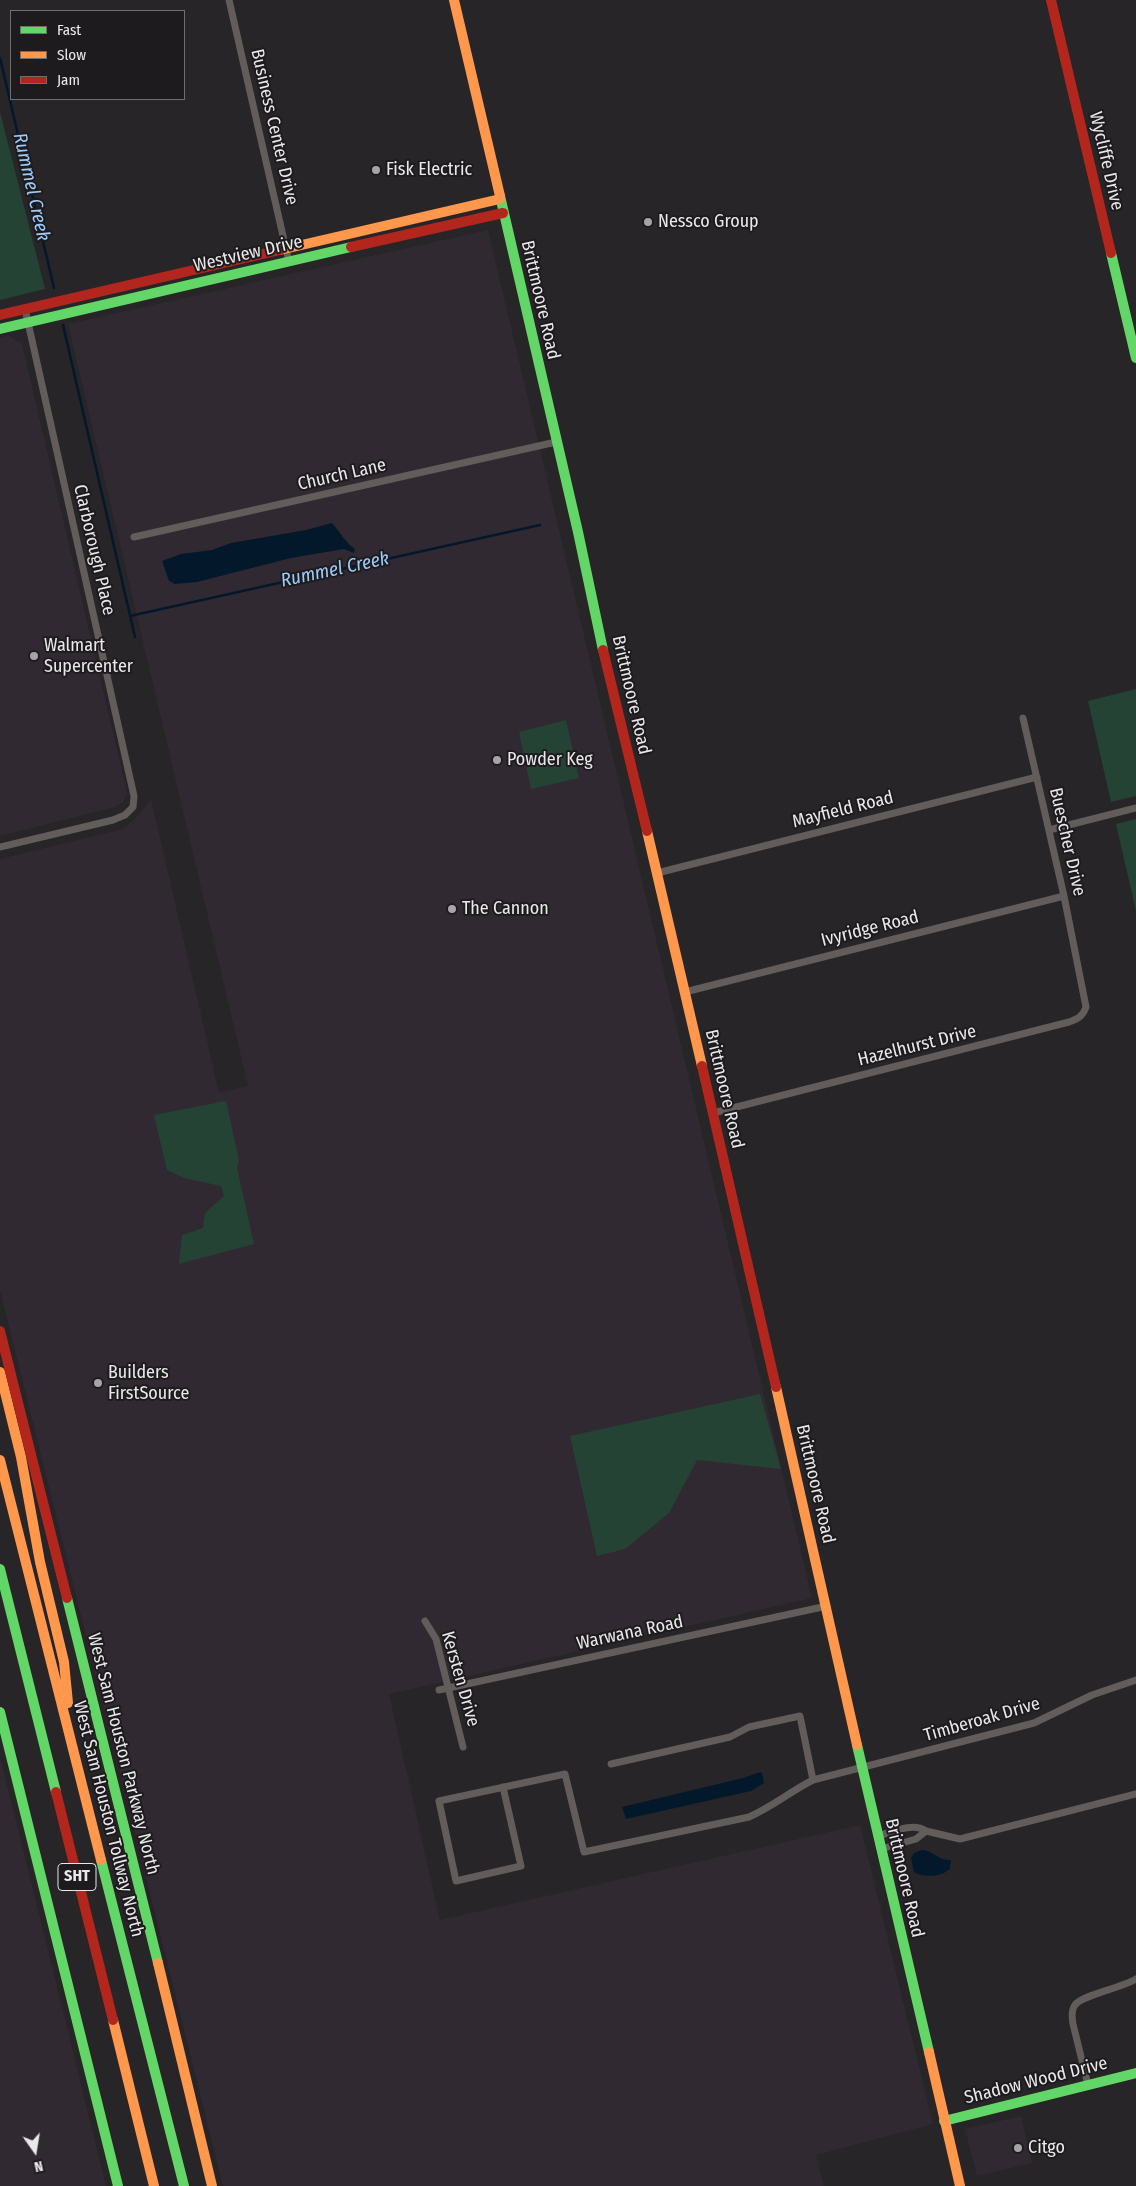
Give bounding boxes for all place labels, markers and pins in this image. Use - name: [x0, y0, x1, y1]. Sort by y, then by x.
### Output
- place label: Fisk Electric: [386, 159, 472, 181]
- marker: Fisk Electric: [370, 164, 382, 176]
- place label: Nessco Group: [658, 211, 759, 233]
- marker: Nessco Group: [642, 216, 654, 228]
- place label: Walmart Supercenter: [44, 635, 133, 678]
- marker: Walmart Supercenter: [28, 650, 40, 662]
- place label: Powder Keg: [507, 749, 593, 771]
- marker: Powder Keg: [491, 754, 503, 766]
- place label: The Cannon: [462, 898, 549, 920]
- marker: The Cannon: [446, 903, 458, 915]
- place label: Builders FirstSource: [108, 1362, 189, 1405]
- marker: Builders FirstSource: [92, 1377, 104, 1389]
- place label: Citgo: [1028, 2137, 1065, 2159]
- marker: Citgo: [1012, 2142, 1024, 2154]

